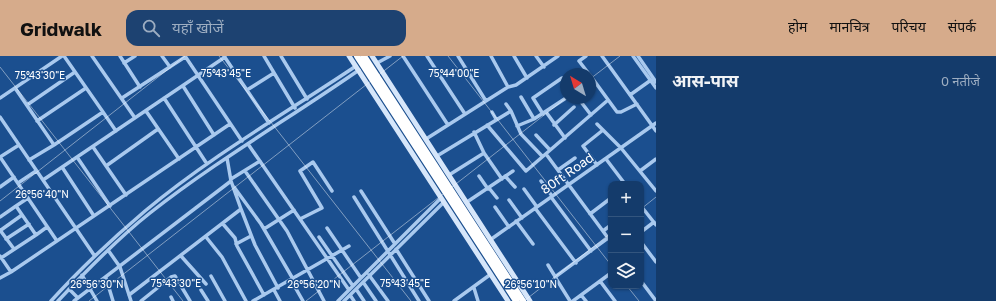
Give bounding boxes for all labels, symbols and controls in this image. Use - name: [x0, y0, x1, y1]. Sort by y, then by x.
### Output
- search box: [126, 10, 406, 46]
- text: Gridwalk: [20, 17, 102, 40]
- icon: search: [140, 17, 162, 39]
- text: यहाँ खोजें: [172, 18, 224, 36]
- text: होम: [788, 18, 807, 35]
- text: मानचित्र: [829, 18, 870, 35]
- text: परिचय: [892, 18, 926, 35]
- text: संपर्क: [948, 18, 976, 35]
- text: 75°43'45"E: [201, 67, 251, 79]
- text: 75°44'00"E: [429, 67, 479, 79]
- north arrow: [560, 68, 596, 104]
- text: 75°43'30"E: [15, 69, 65, 81]
- text: आस-पास: [672, 70, 739, 91]
- text: 0 नतीजे: [941, 73, 980, 89]
- street label: 80ft Road: [537, 149, 597, 197]
- map controls: [608, 181, 644, 289]
- button: +: [608, 181, 644, 217]
- text: 26°56'40"N: [15, 188, 69, 200]
- button: −: [608, 217, 644, 253]
- button: layers: [608, 253, 644, 289]
- text: 75°43'30"E: [151, 277, 201, 289]
- text: 75°43'45"E: [380, 277, 430, 289]
- text: 26°56'30"N: [70, 278, 124, 290]
- text: 26°56'20"N: [287, 278, 341, 290]
- text: 26°56'10"N: [505, 278, 557, 290]

